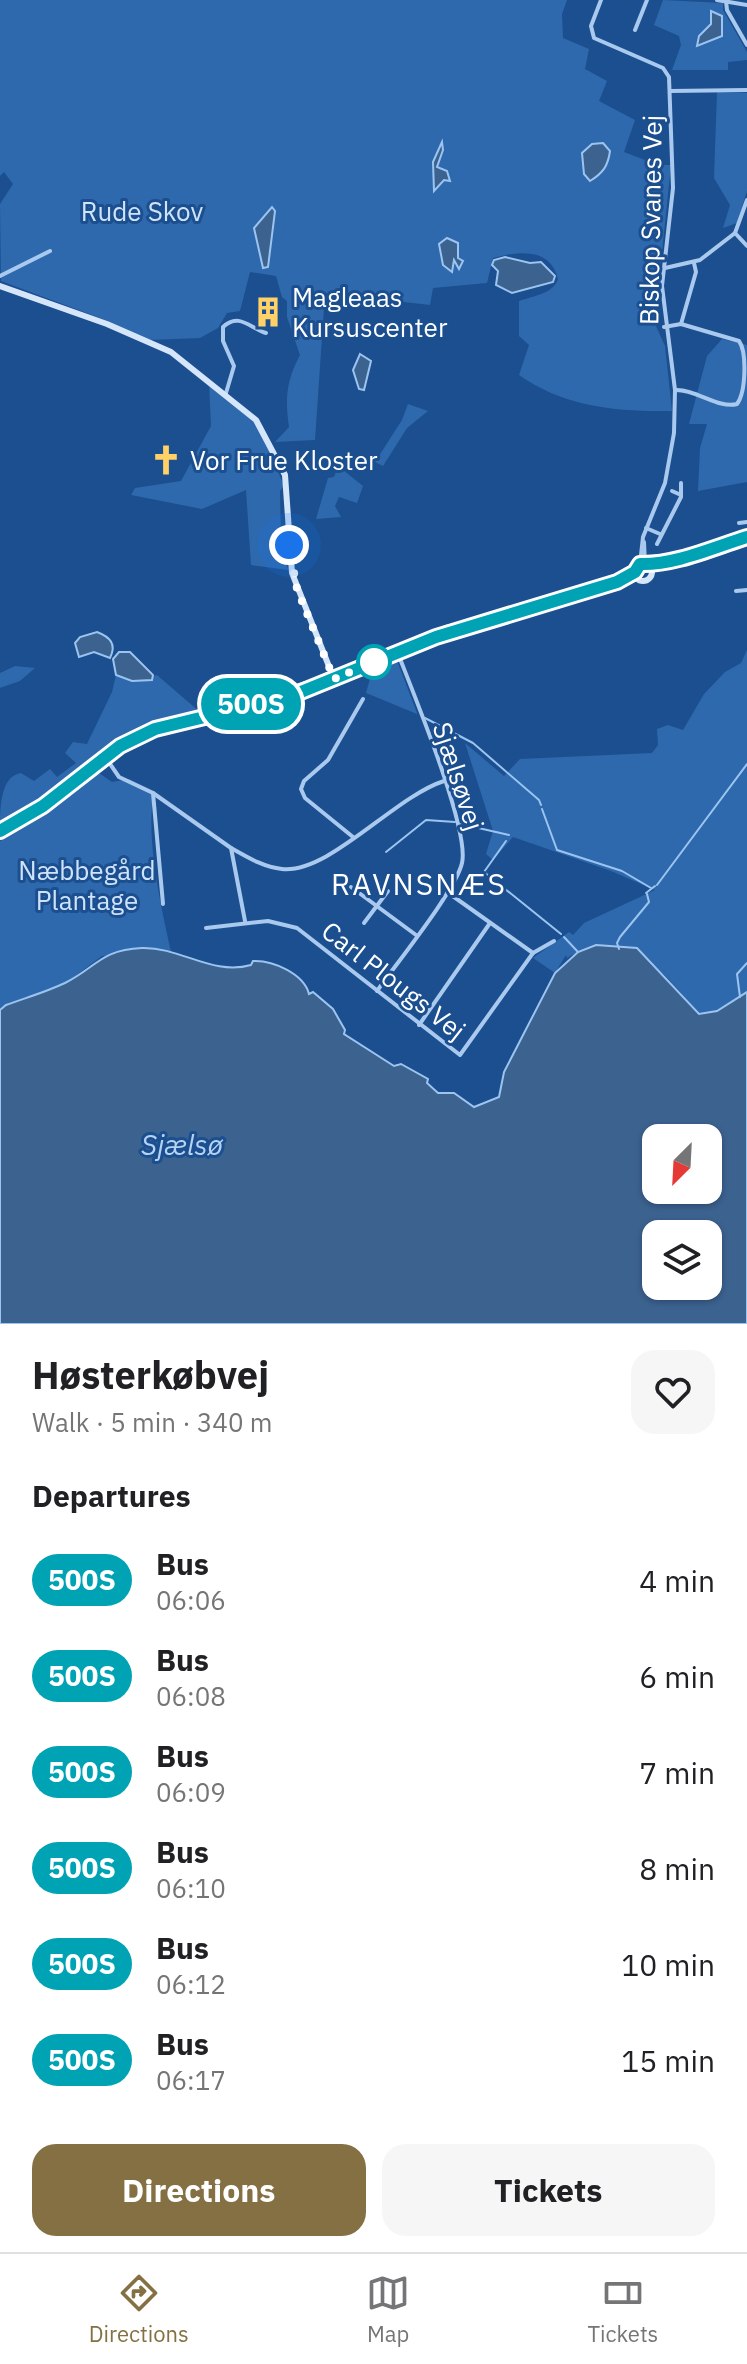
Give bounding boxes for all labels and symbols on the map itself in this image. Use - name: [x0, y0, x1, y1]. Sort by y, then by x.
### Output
- street label: Biskop Svanes Vej: [631, 115, 669, 325]
- park label: Rude Skov: [81, 194, 203, 228]
- place label: Magleaas Kursuscenter: [292, 280, 448, 344]
- building icon: Magleaas Kursuscenter: [251, 295, 285, 329]
- church icon: Vor Frue Kloster: [149, 443, 183, 477]
- place label: Vor Frue Kloster: [190, 443, 378, 477]
- your location: [269, 525, 309, 565]
- unlabelled marker: [357, 645, 391, 679]
- line badge: 500S: [195, 678, 307, 730]
- street label: Sjælsøvej: [426, 718, 492, 834]
- park label: Næbbegård Plantage: [18, 853, 156, 917]
- district label: RAVNSNÆS: [331, 864, 507, 903]
- street label: Carl Plougs Vej: [315, 913, 473, 1047]
- north arrow: [642, 1124, 722, 1204]
- water label: Sjælsø: [141, 1126, 223, 1163]

